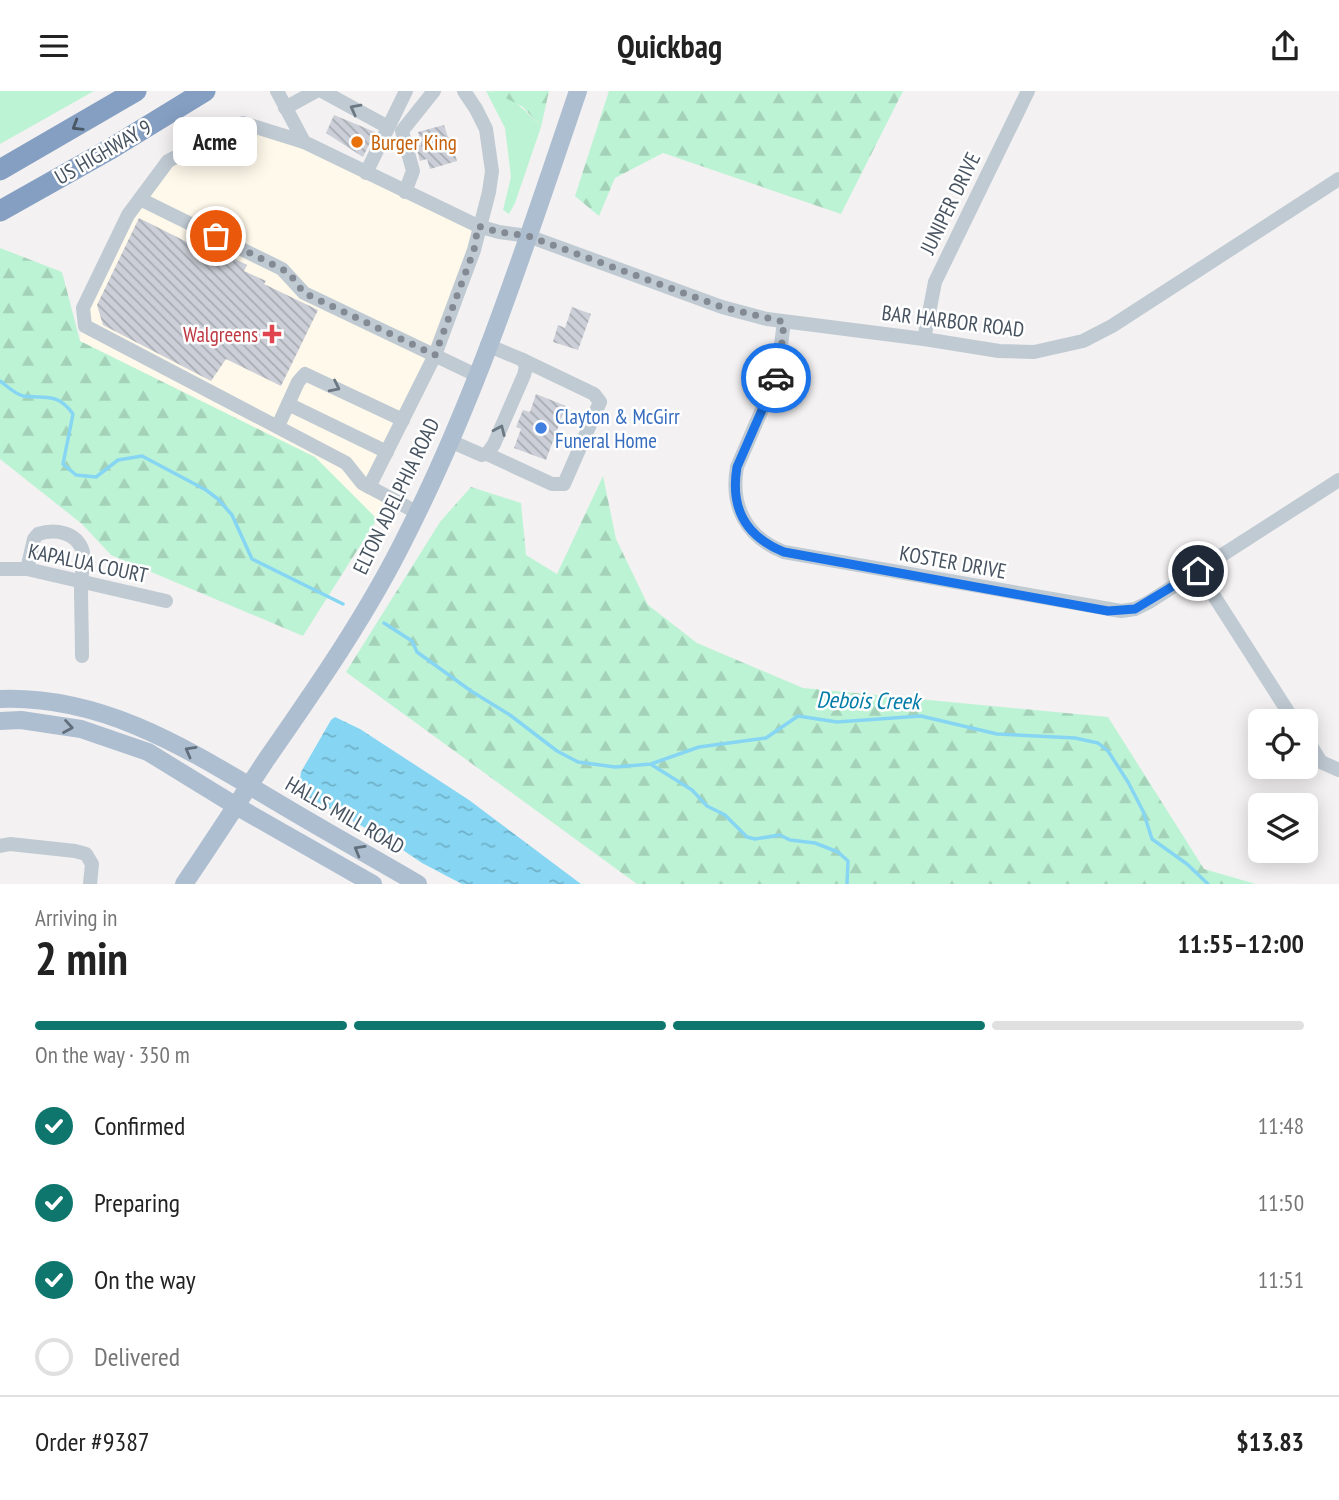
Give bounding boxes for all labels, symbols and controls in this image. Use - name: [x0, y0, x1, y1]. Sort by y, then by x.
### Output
- text: Quickbag: [617, 25, 722, 67]
- icon: menu: [35, 27, 73, 65]
- icon: share: [1266, 27, 1304, 65]
- one-way arrow: [350, 104, 362, 117]
- street label: US HIGHWAY 9: [50, 113, 156, 191]
- one-way arrow: [72, 117, 85, 130]
- callout: Acme: [174, 117, 258, 166]
- text: Acme: [193, 127, 237, 156]
- place label: Burger King: [371, 129, 457, 156]
- marker: Burger King: [349, 134, 365, 150]
- street label: JUNIPER DRIVE: [913, 148, 986, 259]
- pin: [186, 206, 246, 266]
- icon: bag: [197, 217, 235, 255]
- street label: BAR HARBOR ROAD: [880, 299, 1026, 343]
- place label: Walgreens: [183, 321, 258, 348]
- marker: Walgreens: [264, 326, 280, 342]
- courier: [741, 343, 811, 413]
- icon: car: [757, 359, 795, 397]
- one-way arrow: [328, 379, 340, 393]
- place label: Clayton & McGirr Funeral Home: [555, 403, 680, 454]
- street label: ELTON ADELPHIA ROAD: [346, 413, 446, 579]
- marker: Clayton & McGirr Funeral Home: [533, 420, 549, 436]
- one-way arrow: [492, 424, 506, 437]
- street label: KAPALUA COURT: [26, 537, 151, 589]
- street label: KOSTER DRIVE: [897, 539, 1009, 585]
- pin: [1168, 541, 1228, 601]
- icon: home: [1179, 552, 1217, 590]
- water label: Debois Creek: [816, 685, 923, 715]
- map controls: [1248, 709, 1318, 863]
- button: locate: [1248, 709, 1318, 779]
- one-way arrow: [62, 719, 74, 734]
- one-way arrow: [185, 746, 198, 759]
- street label: HALLS MILL ROAD: [281, 770, 409, 860]
- button: layers: [1248, 793, 1318, 863]
- one-way arrow: [354, 845, 367, 858]
- text: Arriving in: [35, 903, 117, 932]
- text: 11:55–12:00: [1177, 927, 1304, 960]
- text: 2 min: [35, 928, 128, 988]
- text: On the way · 350 m: [35, 1040, 190, 1069]
- icon: check: [35, 1107, 73, 1145]
- text: Confirmed: [94, 1109, 185, 1142]
- text: 11:48: [1258, 1111, 1304, 1140]
- icon: check: [35, 1184, 73, 1222]
- text: Preparing: [94, 1186, 180, 1219]
- text: 11:50: [1258, 1188, 1304, 1217]
- icon: check: [35, 1261, 73, 1299]
- text: On the way: [94, 1263, 196, 1296]
- text: 11:51: [1258, 1265, 1304, 1294]
- text: Delivered: [94, 1340, 180, 1373]
- text: Order #9387: [35, 1425, 150, 1458]
- text: $13.83: [1236, 1425, 1304, 1458]

